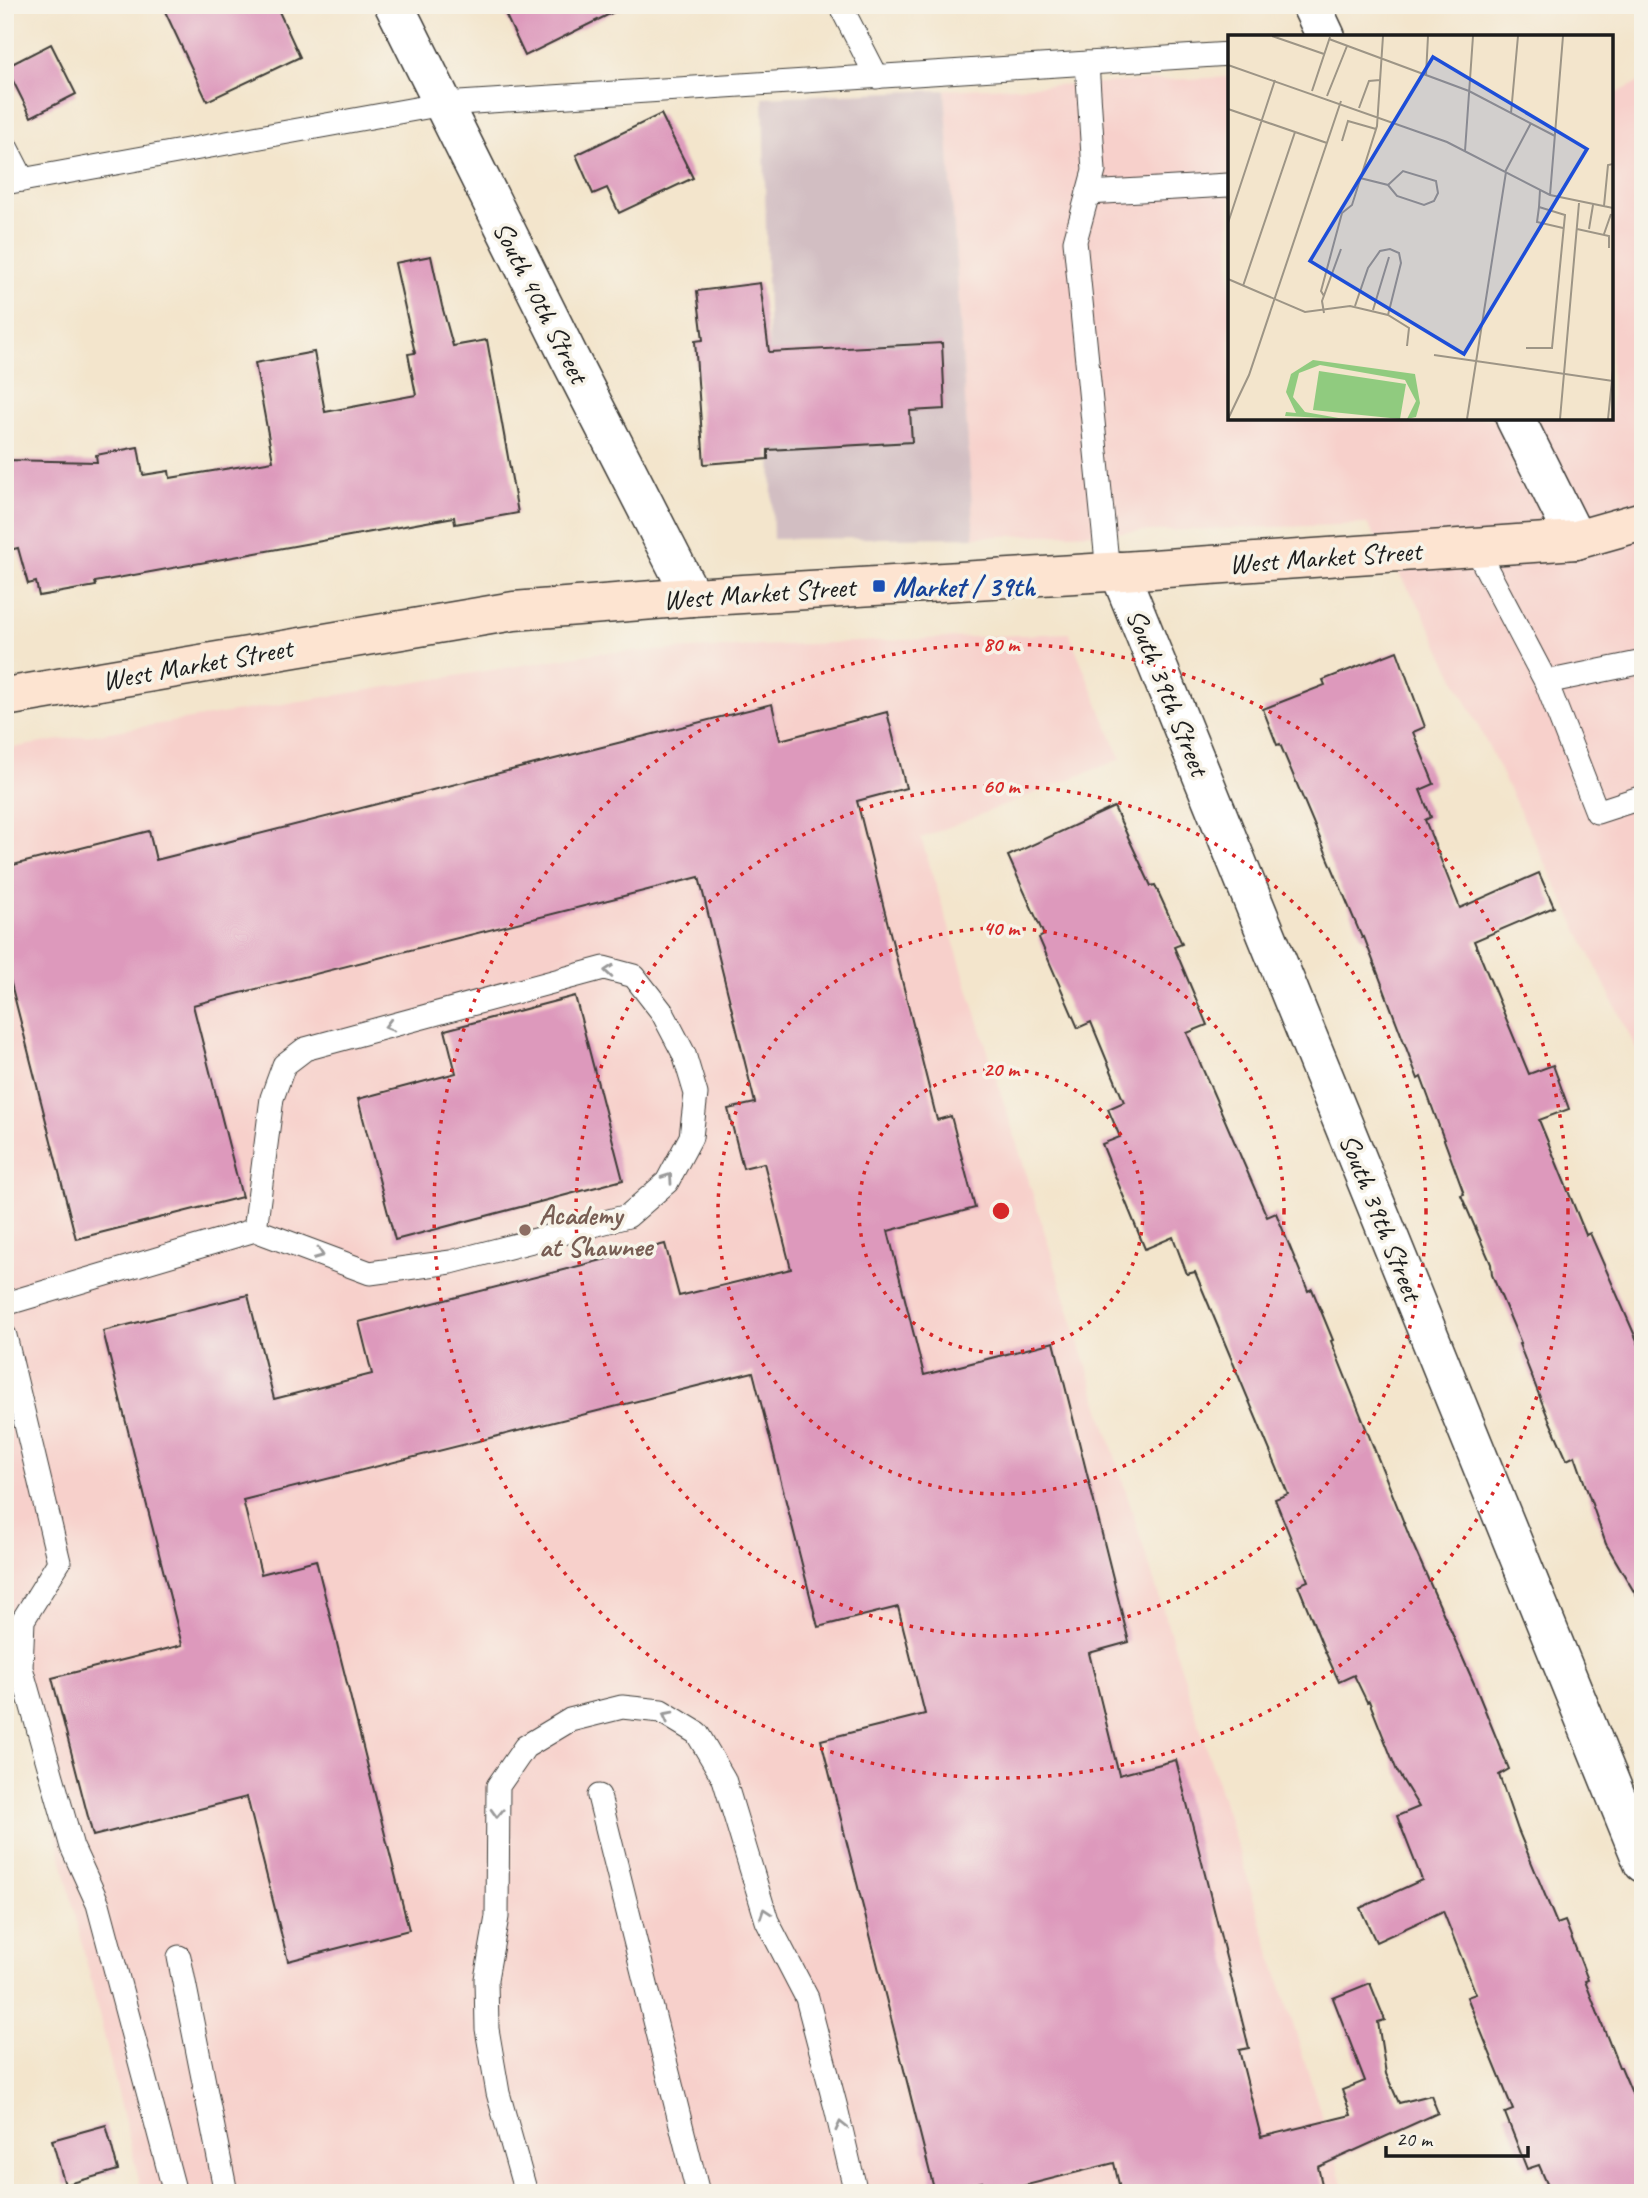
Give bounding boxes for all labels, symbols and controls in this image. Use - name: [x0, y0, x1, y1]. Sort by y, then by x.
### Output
- inset map: [1228, 35, 1613, 420]
- street label: South 40th Street: [485, 215, 598, 391]
- street label: West Market Street: [1228, 533, 1425, 581]
- street label: West Market Street: [662, 569, 859, 617]
- place label: Market / 39th: [893, 569, 1036, 604]
- marker: Market / 39th: [871, 578, 887, 594]
- street label: South 39th Street: [1119, 604, 1218, 783]
- street label: West Market Street: [99, 630, 297, 698]
- text: 80 m: [983, 631, 1021, 657]
- text: 60 m: [983, 773, 1021, 799]
- text: 40 m: [983, 915, 1021, 941]
- one-way arrow: [603, 964, 614, 979]
- one-way arrow: [383, 1018, 395, 1032]
- text: 20 m: [983, 1056, 1021, 1082]
- street label: South 39th Street: [1332, 1129, 1431, 1308]
- one-way arrow: [659, 1173, 672, 1186]
- place label: Academy at Shawnee: [539, 1197, 655, 1264]
- centre of rings: [989, 1199, 1013, 1223]
- marker: Academy at Shawnee: [517, 1222, 533, 1238]
- one-way arrow: [313, 1245, 325, 1259]
- one-way arrow: [662, 1711, 675, 1724]
- one-way arrow: [490, 1808, 505, 1819]
- one-way arrow: [759, 1907, 773, 1919]
- scale bar: [1386, 2114, 1527, 2158]
- one-way arrow: [834, 2120, 849, 2132]
- text: 20 m: [1396, 2126, 1434, 2152]

